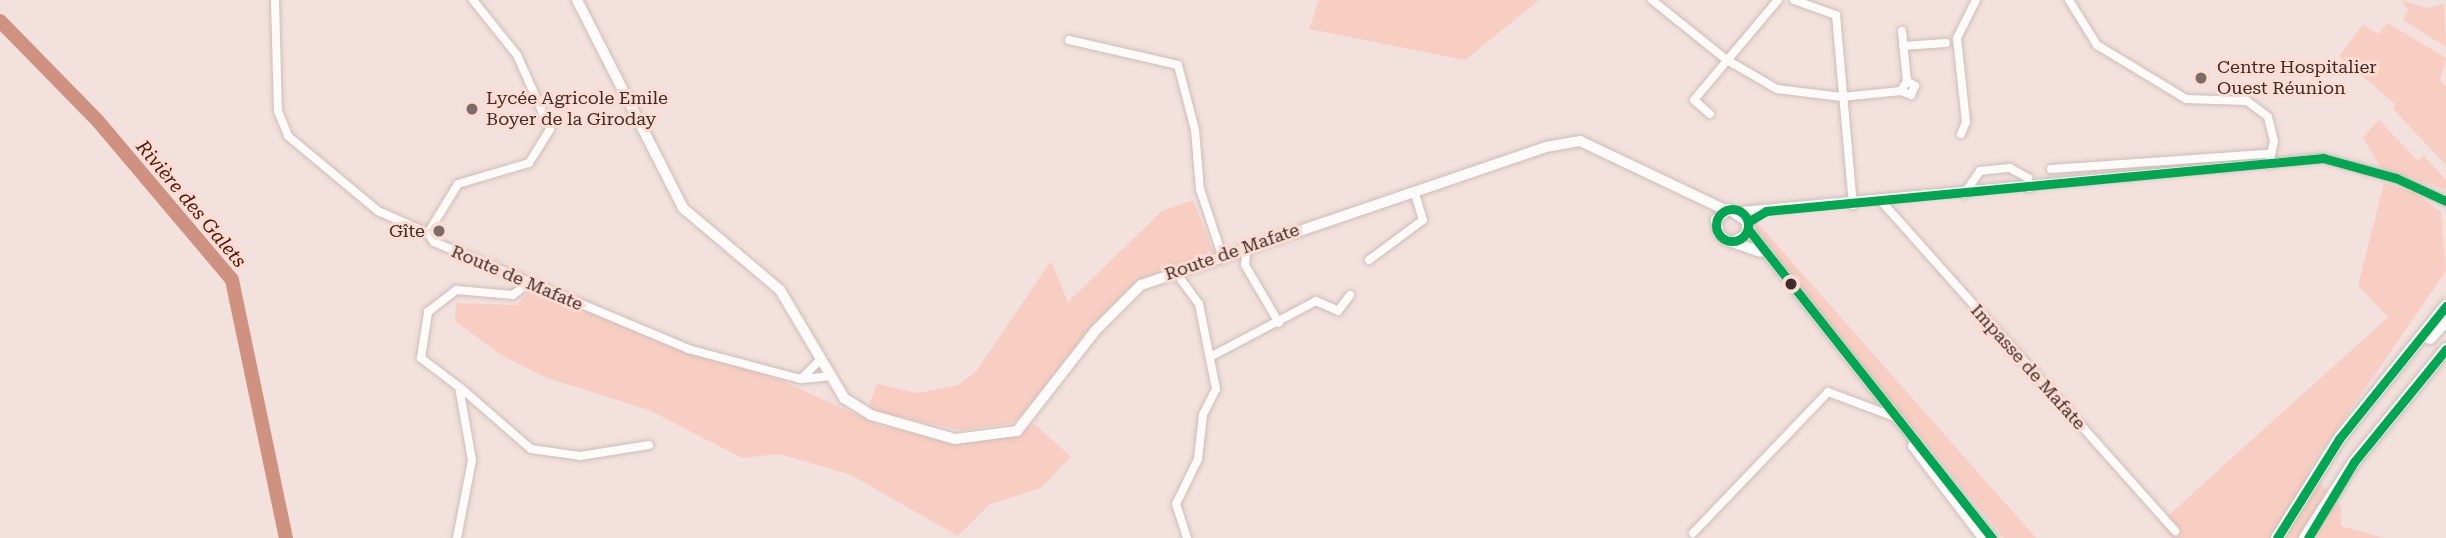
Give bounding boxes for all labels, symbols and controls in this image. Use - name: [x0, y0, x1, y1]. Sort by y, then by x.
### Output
- place label: Centre Hospitalier Ouest Réunion: [2217, 57, 2377, 100]
- marker: Centre Hospitalier Ouest Réunion: [2191, 68, 2211, 88]
- place label: Lycée Agricole Emile Boyer de la Giroday: [486, 88, 668, 130]
- marker: Lycée Agricole Emile Boyer de la Giroday: [464, 101, 480, 117]
- water label: Rivière des Galets: [131, 136, 251, 272]
- street label: Route de Mafate: [1162, 219, 1302, 285]
- place label: Gîte: [389, 220, 425, 242]
- marker: Gîte: [431, 223, 447, 239]
- street label: Route de Mafate: [448, 241, 586, 315]
- unlabelled marker: [1784, 277, 1798, 291]
- street label: Impasse de Mafate: [1966, 300, 2090, 434]

